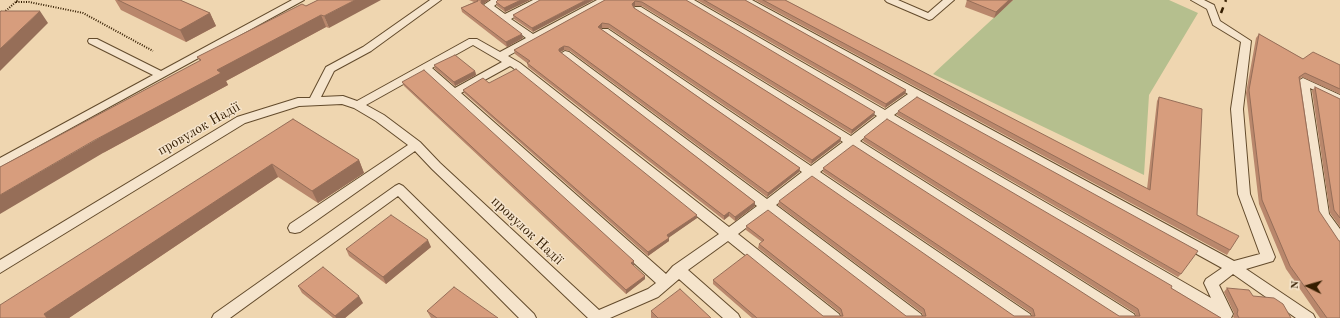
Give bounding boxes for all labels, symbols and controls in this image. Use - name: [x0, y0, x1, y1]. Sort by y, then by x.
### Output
- street label: провулок Надії: [155, 99, 243, 159]
- street label: провулок Надії: [487, 193, 567, 269]
- north arrow: [1288, 266, 1328, 306]
- text: N: [1290, 280, 1301, 290]

